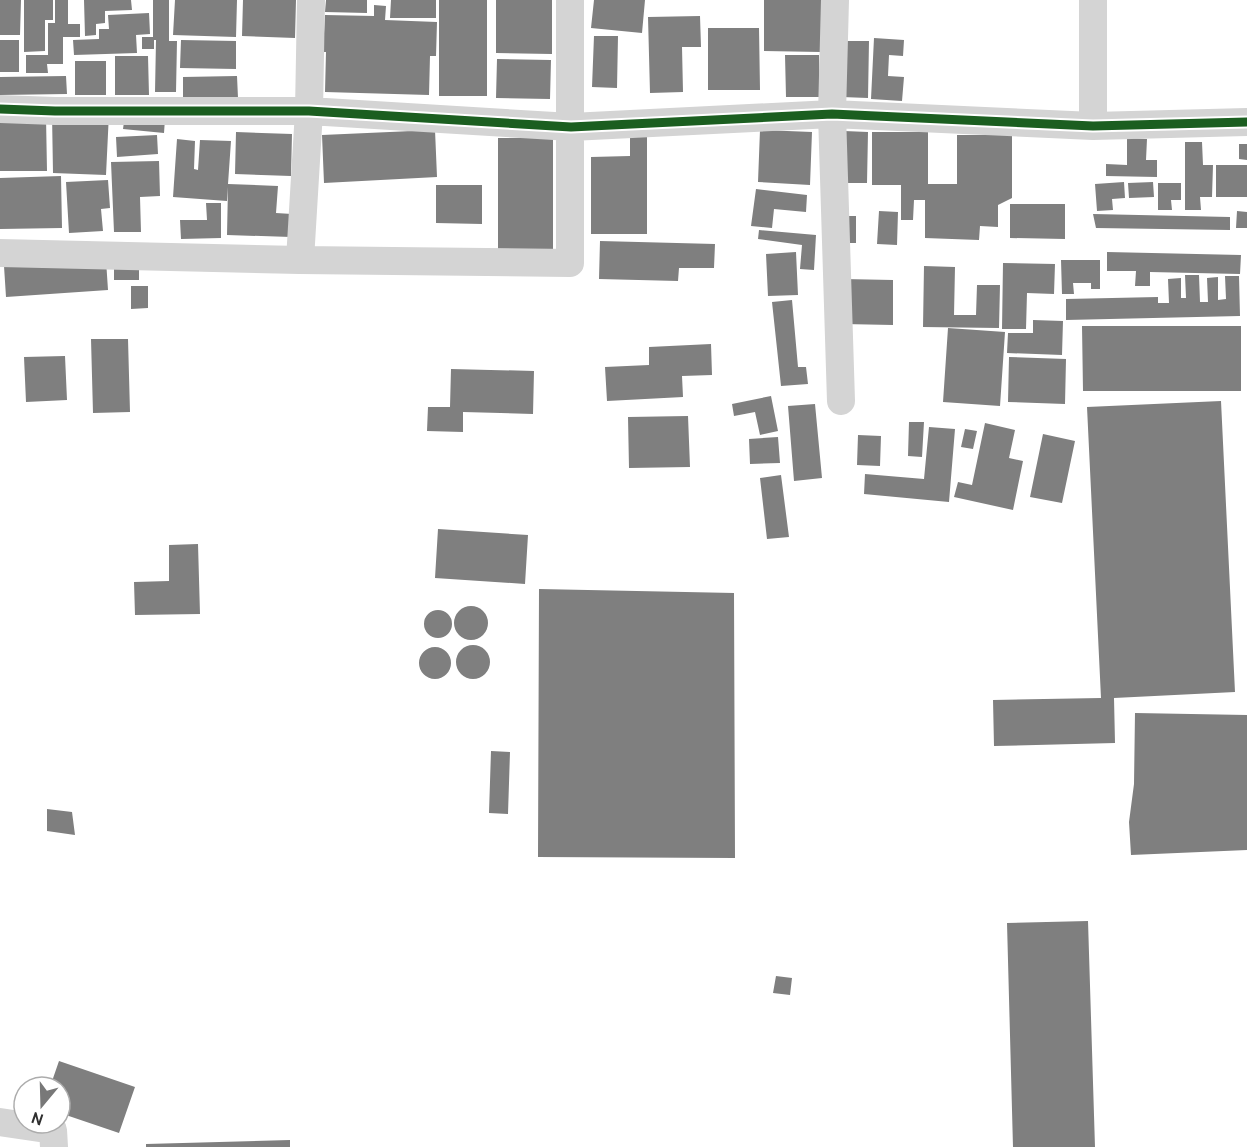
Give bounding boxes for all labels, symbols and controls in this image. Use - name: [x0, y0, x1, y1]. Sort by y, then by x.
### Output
- north arrow: [12, 1075, 72, 1135]
- text: N: [29, 1108, 46, 1130]

